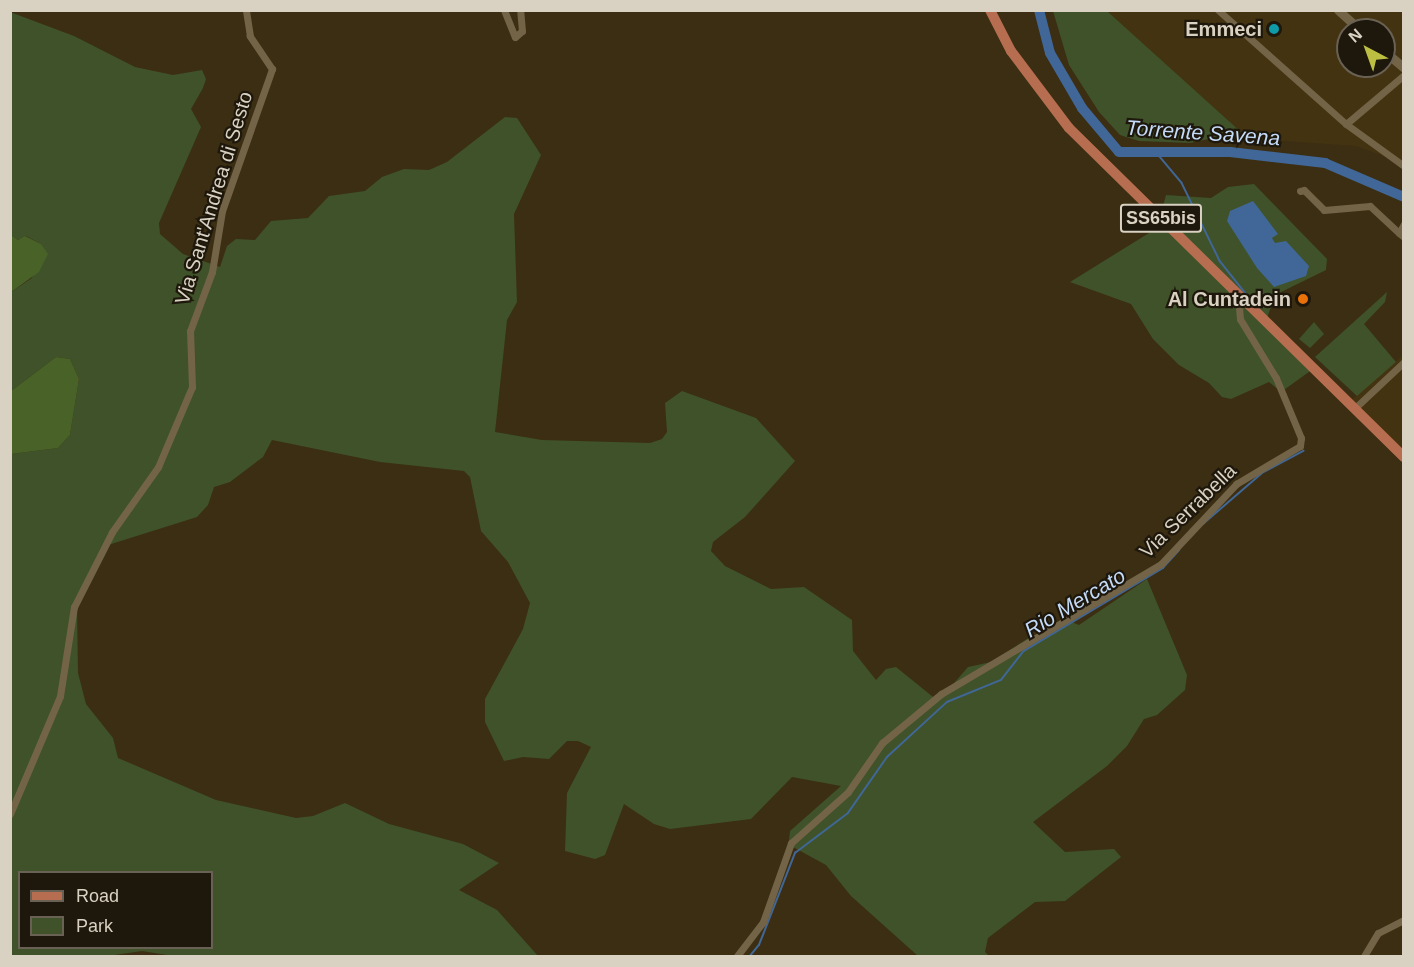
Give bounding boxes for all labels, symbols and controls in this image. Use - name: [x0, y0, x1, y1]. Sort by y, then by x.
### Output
- place label: Emmeci: [1185, 17, 1262, 41]
- north arrow: [1336, 18, 1396, 78]
- marker: Emmeci: [1267, 22, 1281, 36]
- text: N: [1345, 25, 1365, 46]
- street label: Via Sant'Andrea di Sesto: [170, 89, 258, 307]
- water label: Torrente Savena: [1125, 115, 1281, 151]
- road number: SS65bis: [1119, 203, 1203, 233]
- place label: Al Cuntadein: [1168, 287, 1291, 311]
- marker: Al Cuntadein: [1296, 292, 1310, 306]
- street label: Via Serrabella: [1135, 459, 1241, 563]
- water label: Rio Mercato: [1020, 563, 1130, 643]
- legend: [18, 871, 213, 949]
- text: Road: [76, 886, 119, 906]
- text: Park: [76, 916, 113, 936]

